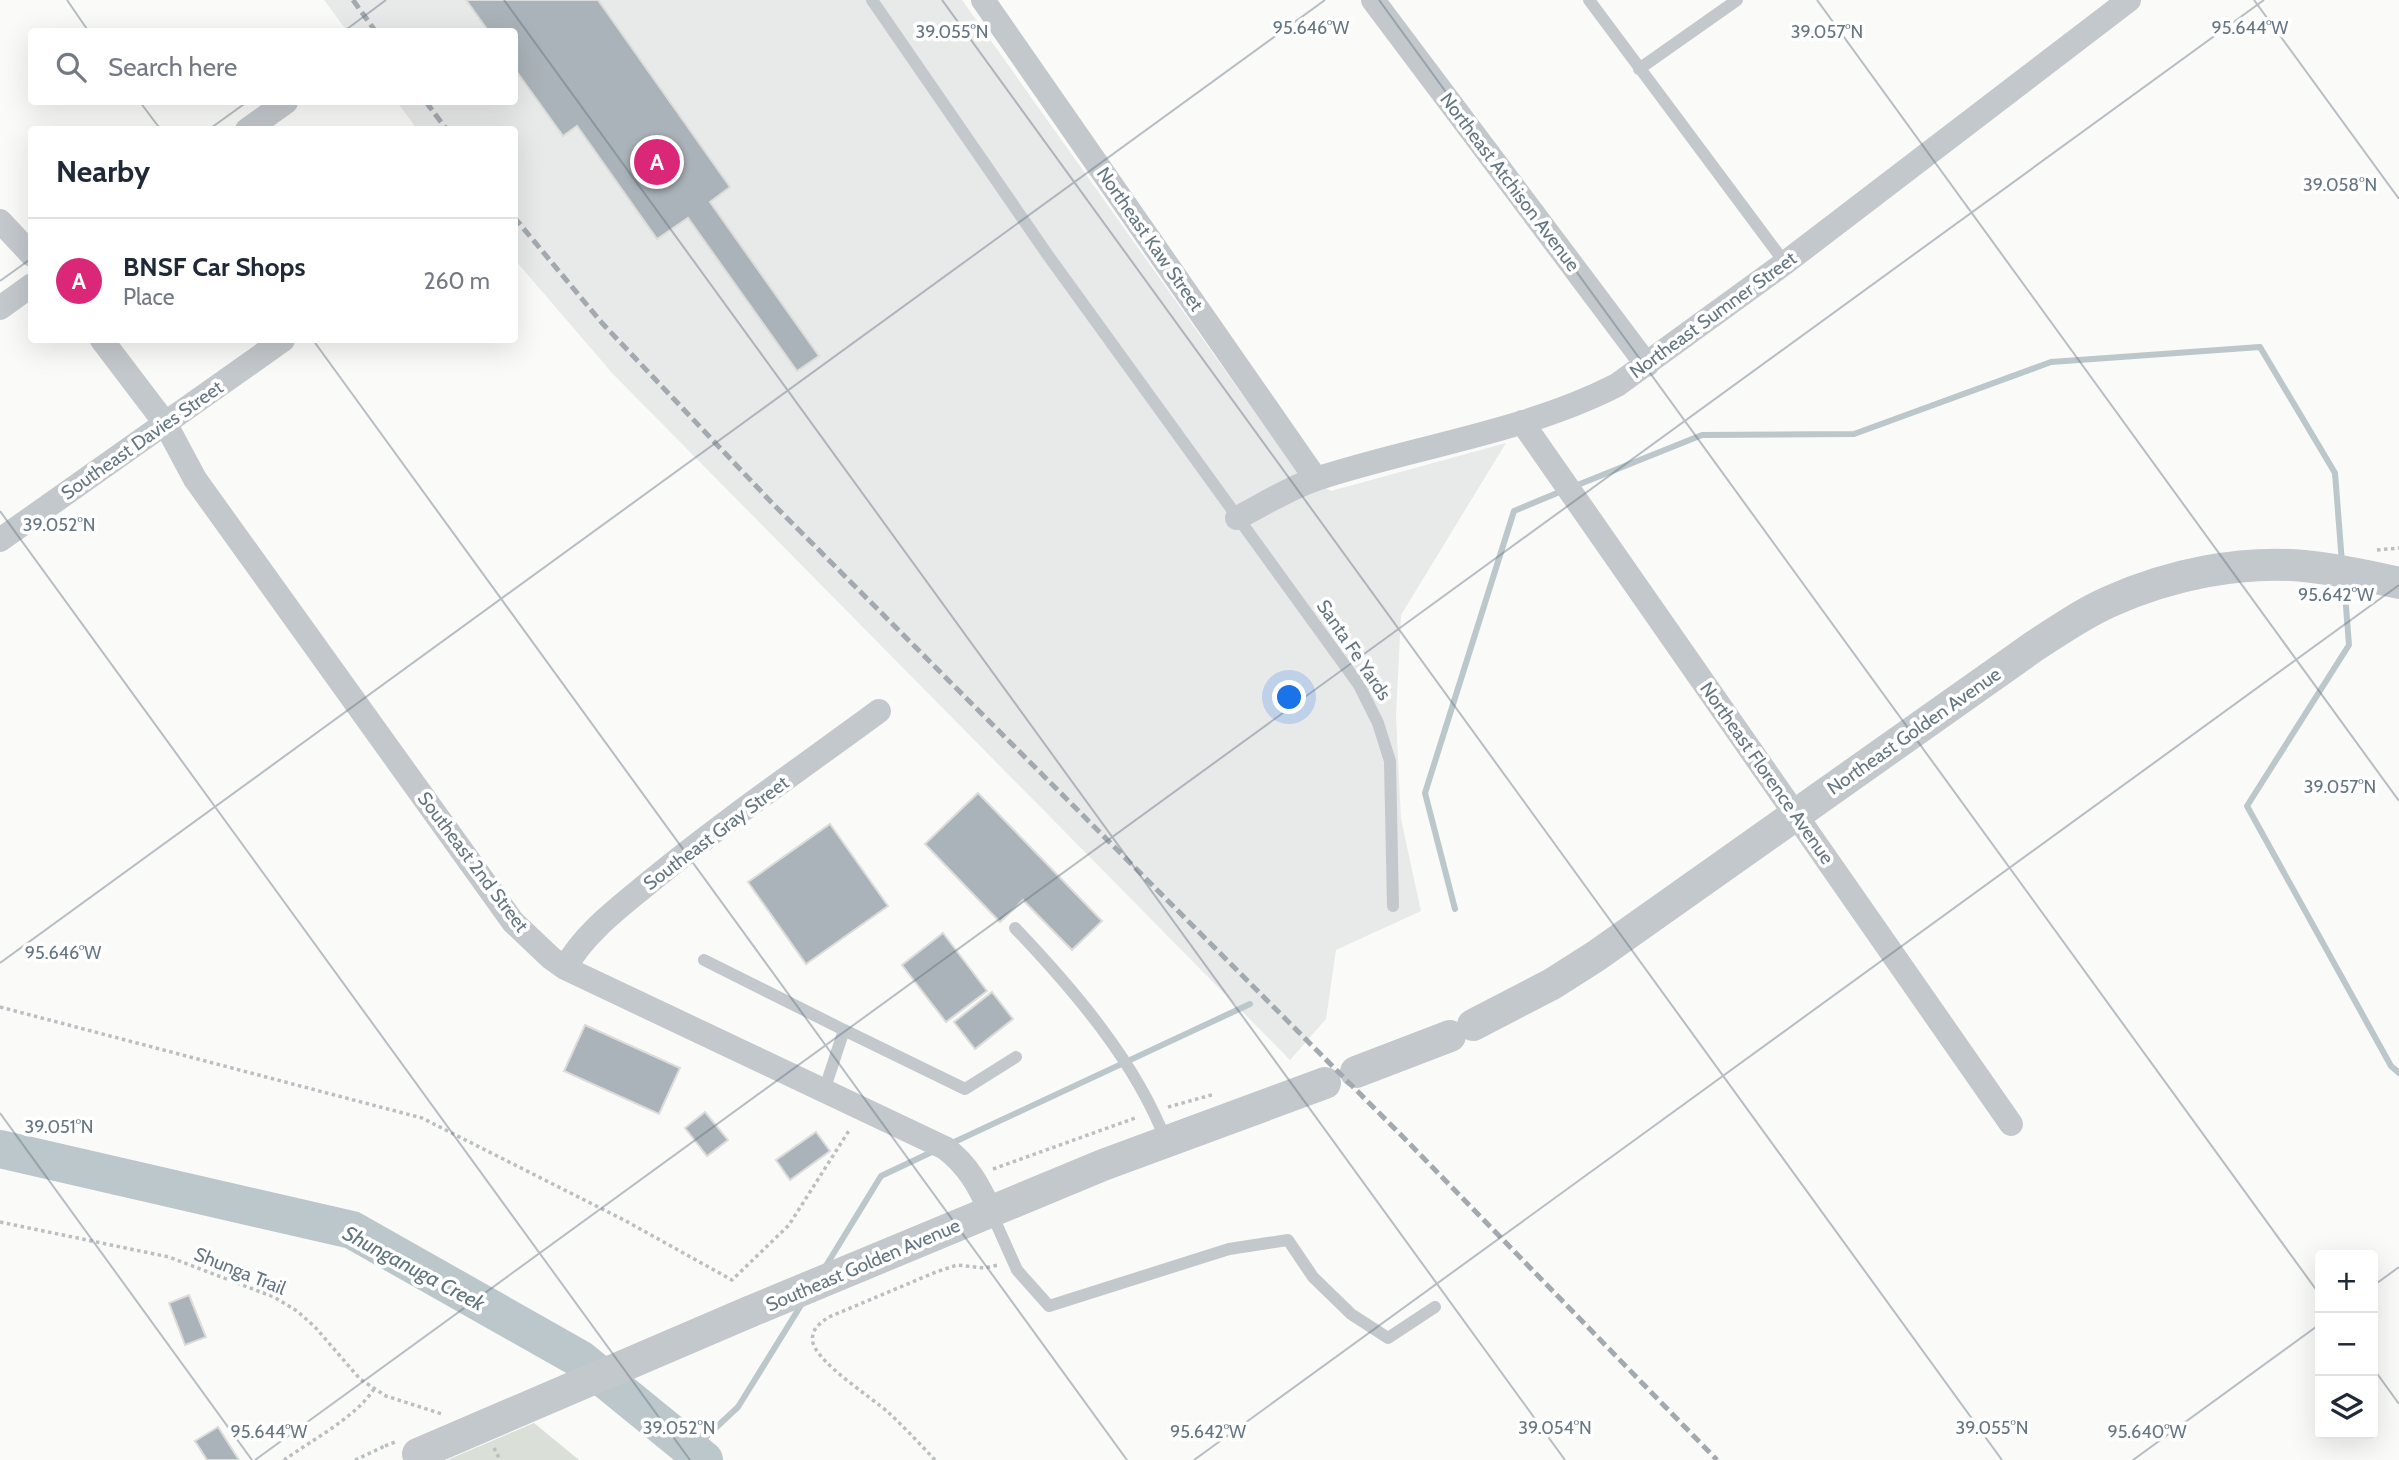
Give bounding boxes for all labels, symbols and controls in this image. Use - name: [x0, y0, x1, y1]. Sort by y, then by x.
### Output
- text: 95.646°W: [1273, 17, 1349, 39]
- text: 95.644°W: [2212, 17, 2288, 39]
- text: 39.055°N: [916, 21, 988, 43]
- text: 39.057°N: [1791, 21, 1863, 43]
- search box: [28, 28, 518, 105]
- icon: search: [52, 48, 90, 86]
- text: Search here: [108, 51, 237, 83]
- street label: Northeast Atchison Avenue: [1435, 88, 1585, 276]
- pin: A: [634, 136, 680, 188]
- text: Nearby: [56, 153, 150, 190]
- street label: Northeast Kaw Street: [1092, 163, 1209, 316]
- text: 39.058°N: [2303, 174, 2377, 196]
- street label: Northeast Sumner Street: [1625, 246, 1801, 383]
- text: BNSF Car Shops: [123, 251, 305, 283]
- text: A: [72, 267, 86, 295]
- text: 260 m: [423, 267, 490, 295]
- text: Place: [123, 283, 175, 311]
- street label: Southeast Davies Street: [57, 375, 228, 505]
- text: 39.052°N: [23, 514, 95, 536]
- text: 95.642°W: [2298, 584, 2374, 606]
- street label: Santa Fe Yards: [1312, 595, 1396, 705]
- street label: Northeast Golden Avenue: [1823, 662, 2005, 800]
- street label: Northeast Florence Avenue: [1695, 677, 1839, 869]
- your location: [1272, 680, 1306, 714]
- street label: Southeast Gray Street: [639, 771, 794, 895]
- text: 39.057°N: [2304, 776, 2376, 798]
- street label: Southeast 2nd Street: [413, 787, 534, 937]
- text: 95.646°W: [25, 942, 101, 964]
- text: 39.051°N: [24, 1116, 94, 1138]
- street label: Southeast Golden Avenue: [763, 1214, 964, 1316]
- water label: Shunganuga Creek: [339, 1220, 490, 1316]
- street label: Shunga Trail: [191, 1242, 290, 1300]
- map controls: [2315, 1250, 2378, 1439]
- button: +: [2315, 1250, 2378, 1313]
- button: −: [2315, 1313, 2378, 1376]
- button: layers: [2315, 1376, 2378, 1439]
- text: 39.052°N: [643, 1417, 715, 1439]
- text: 39.054°N: [1518, 1417, 1592, 1439]
- text: 39.055°N: [1956, 1417, 2028, 1439]
- text: 95.644°W: [231, 1421, 307, 1443]
- text: 95.642°W: [1170, 1421, 1246, 1443]
- text: 95.640°W: [2107, 1421, 2187, 1443]

